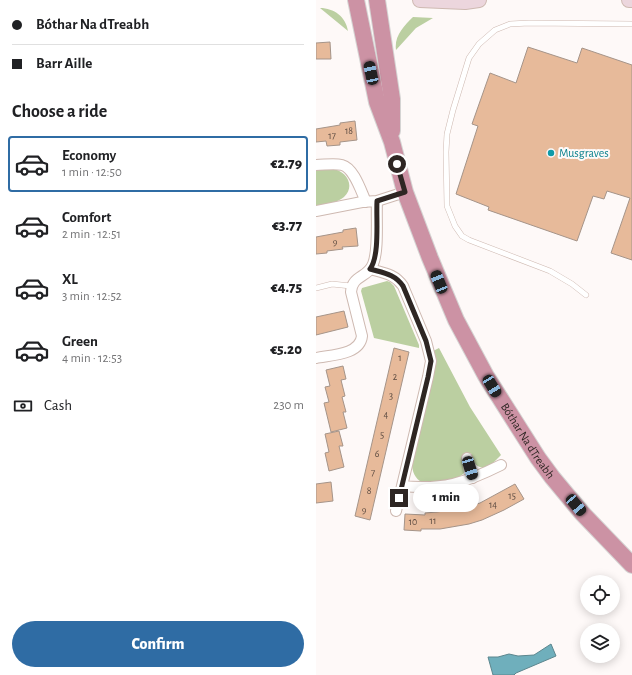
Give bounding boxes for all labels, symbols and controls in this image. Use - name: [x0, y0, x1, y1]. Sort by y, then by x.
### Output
- text: Bóthar Na dTreabh: [36, 17, 149, 32]
- text: Barr Aille: [36, 56, 92, 71]
- car: [363, 60, 379, 86]
- text: Choose a ride: [12, 103, 107, 121]
- house number: 18: [345, 126, 353, 136]
- house number: 17: [328, 131, 336, 141]
- icon: car: [14, 146, 50, 182]
- place label: Musgraves: [559, 147, 609, 159]
- text: Economy: [62, 148, 116, 163]
- marker: Musgraves: [546, 148, 556, 158]
- route start: [388, 155, 406, 173]
- text: €2.79: [271, 156, 302, 171]
- text: 1 min · 12:50: [62, 166, 122, 179]
- icon: car: [14, 208, 50, 244]
- text: Comfort: [62, 210, 111, 225]
- text: €3.77: [272, 218, 302, 233]
- text: 2 min · 12:51: [62, 228, 121, 241]
- house number: 9: [333, 237, 338, 247]
- car: [429, 269, 449, 295]
- icon: car: [14, 270, 50, 306]
- text: XL: [62, 272, 78, 287]
- text: €4.75: [271, 280, 302, 295]
- text: 3 min · 12:52: [62, 290, 122, 303]
- icon: car: [14, 332, 50, 368]
- text: Green: [62, 334, 98, 349]
- text: €5.20: [270, 342, 302, 357]
- text: 4 min · 12:53: [62, 352, 122, 365]
- house number: 1: [398, 353, 402, 363]
- house number: 2: [393, 372, 398, 382]
- car: [481, 373, 503, 399]
- house number: 3: [389, 391, 393, 401]
- icon: cash: [12, 395, 34, 417]
- text: Cash: [44, 398, 72, 413]
- text: 230 m: [273, 399, 304, 412]
- street label: Bóthar Na dTreabh: [499, 401, 557, 481]
- house number: 4: [384, 410, 389, 420]
- house number: 5: [380, 430, 384, 440]
- house number: 6: [375, 449, 380, 459]
- car: [461, 455, 479, 481]
- house number: 7: [371, 468, 375, 478]
- callout: 1 min: [413, 484, 479, 512]
- house number: 8: [367, 486, 372, 496]
- route end: [390, 489, 408, 507]
- text: 1 min: [432, 491, 460, 504]
- house number: 15: [508, 491, 516, 501]
- car: [564, 492, 588, 518]
- house number: 14: [489, 500, 497, 510]
- house number: 9: [362, 505, 367, 515]
- house number: 11: [430, 516, 436, 526]
- house number: 10: [409, 517, 417, 527]
- map controls: [580, 575, 620, 663]
- button: locate: [580, 575, 620, 615]
- button: Confirm: [12, 621, 304, 667]
- button: layers: [580, 623, 620, 663]

